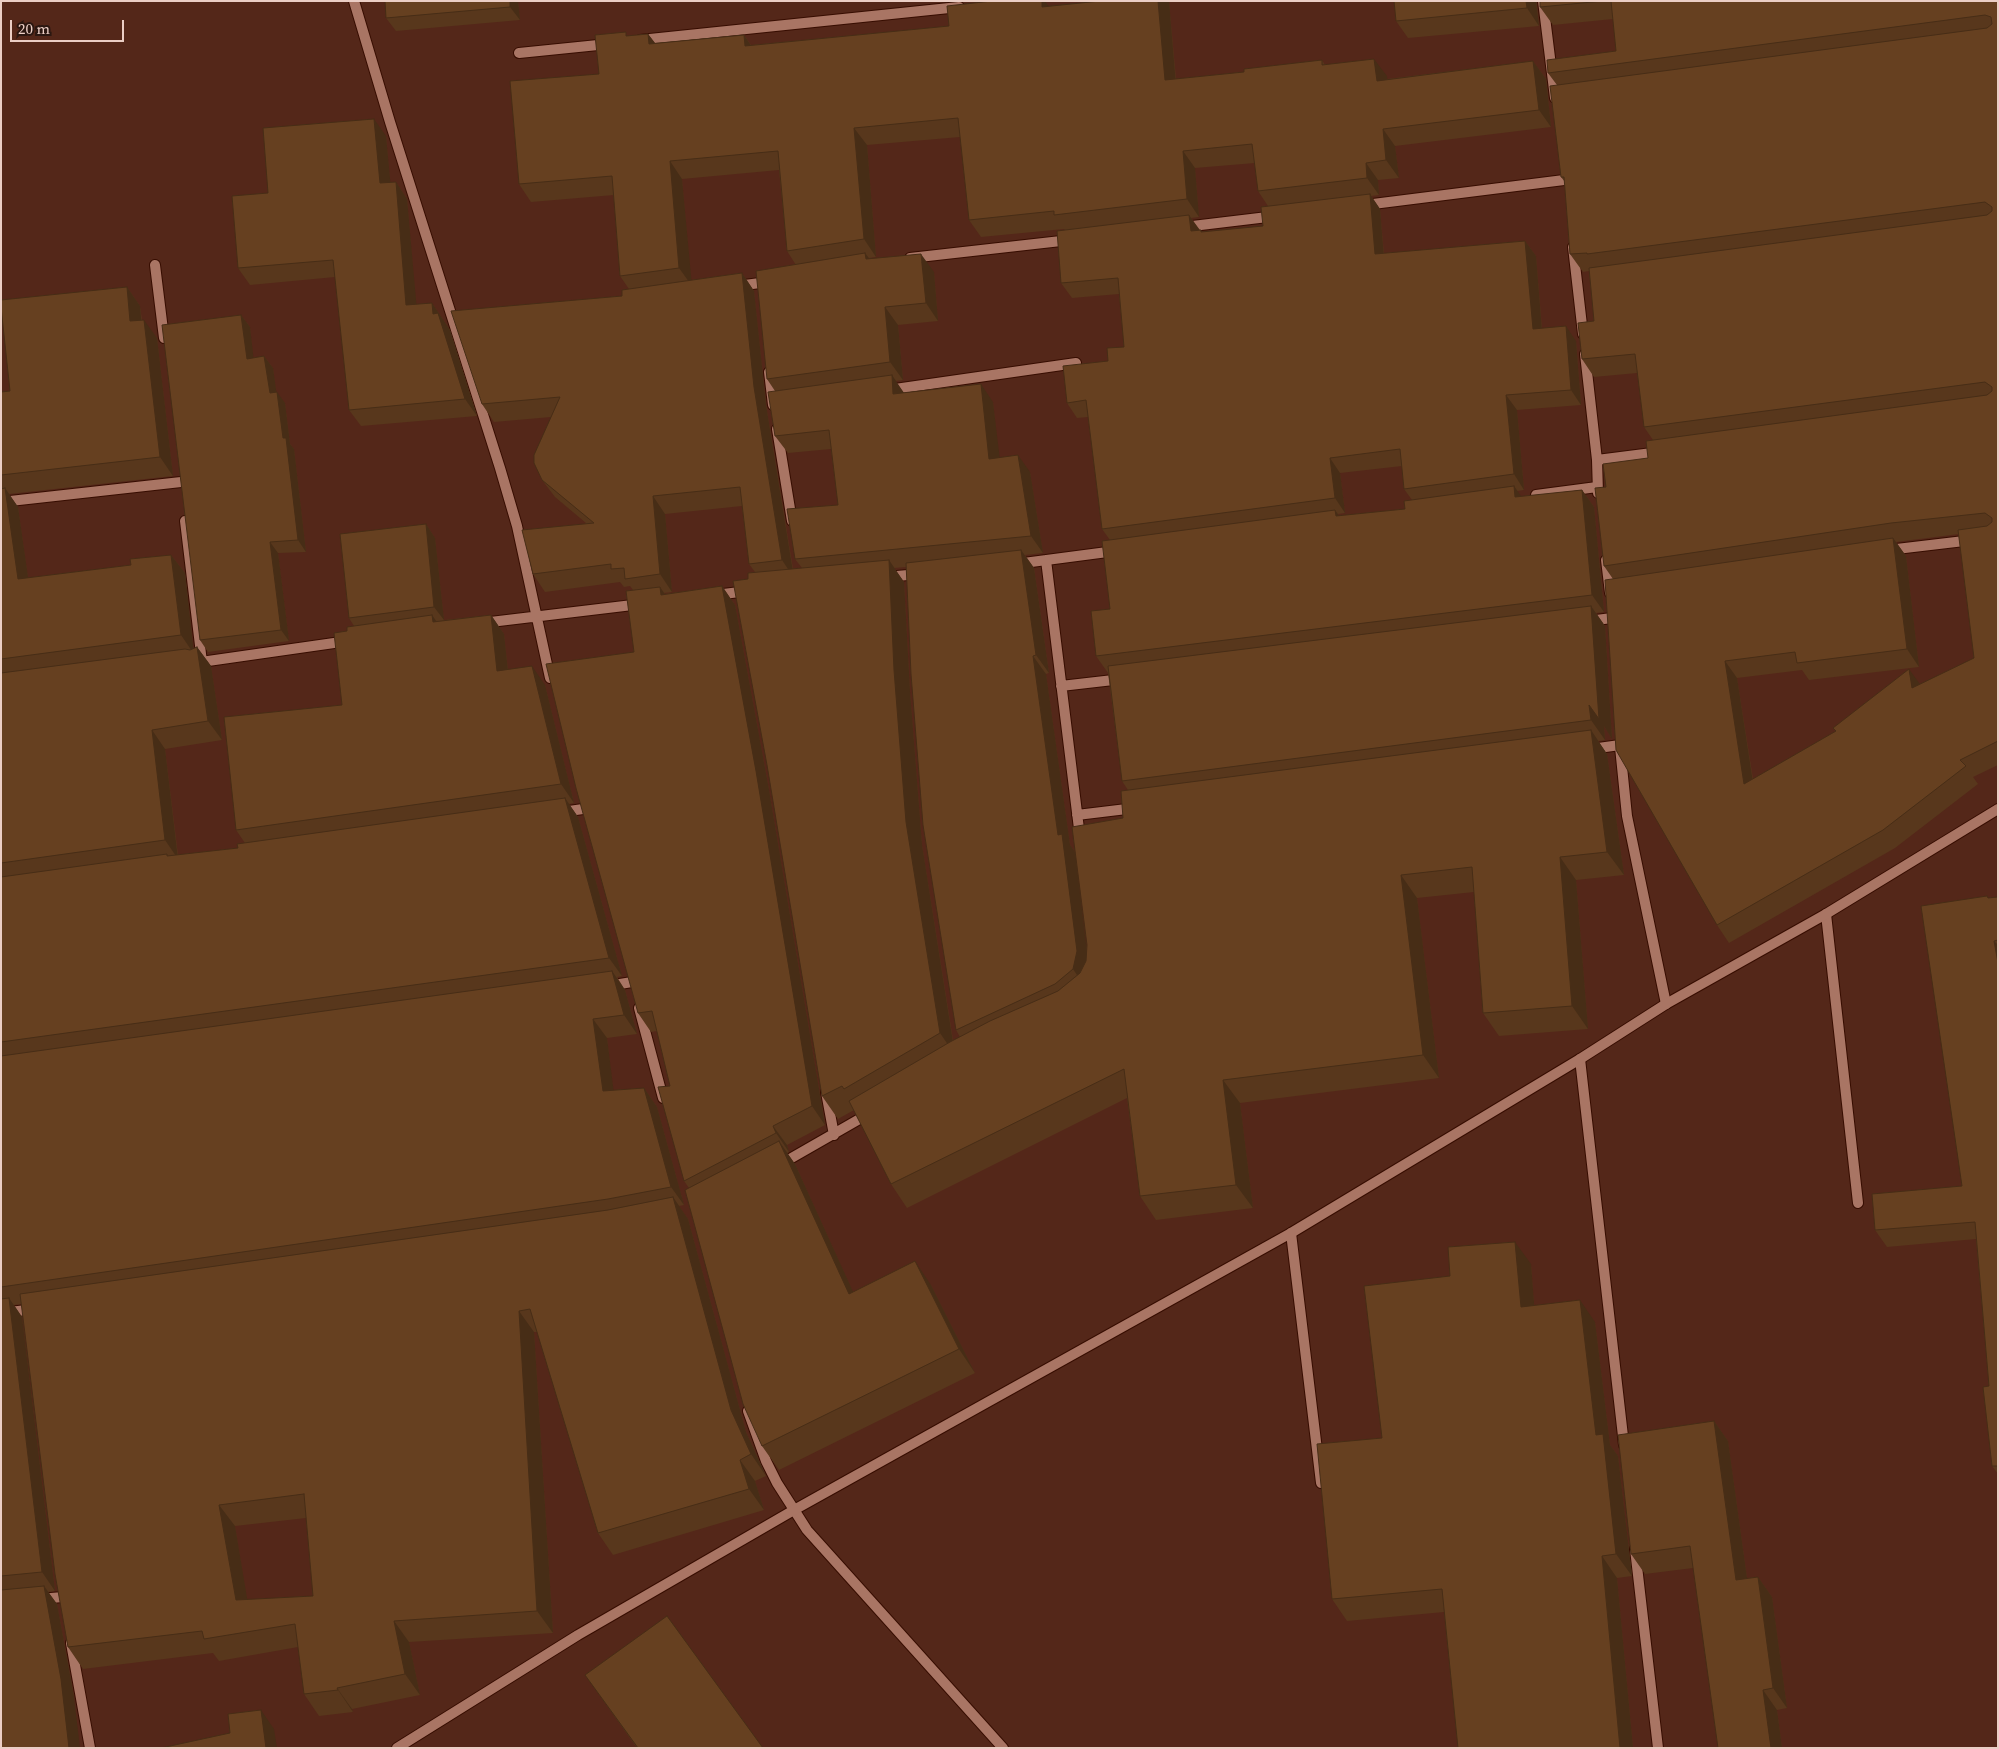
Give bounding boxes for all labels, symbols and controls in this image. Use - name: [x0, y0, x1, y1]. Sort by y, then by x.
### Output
- scale bar: [12, 10, 126, 42]
- text: 20 m: [18, 18, 50, 39]

